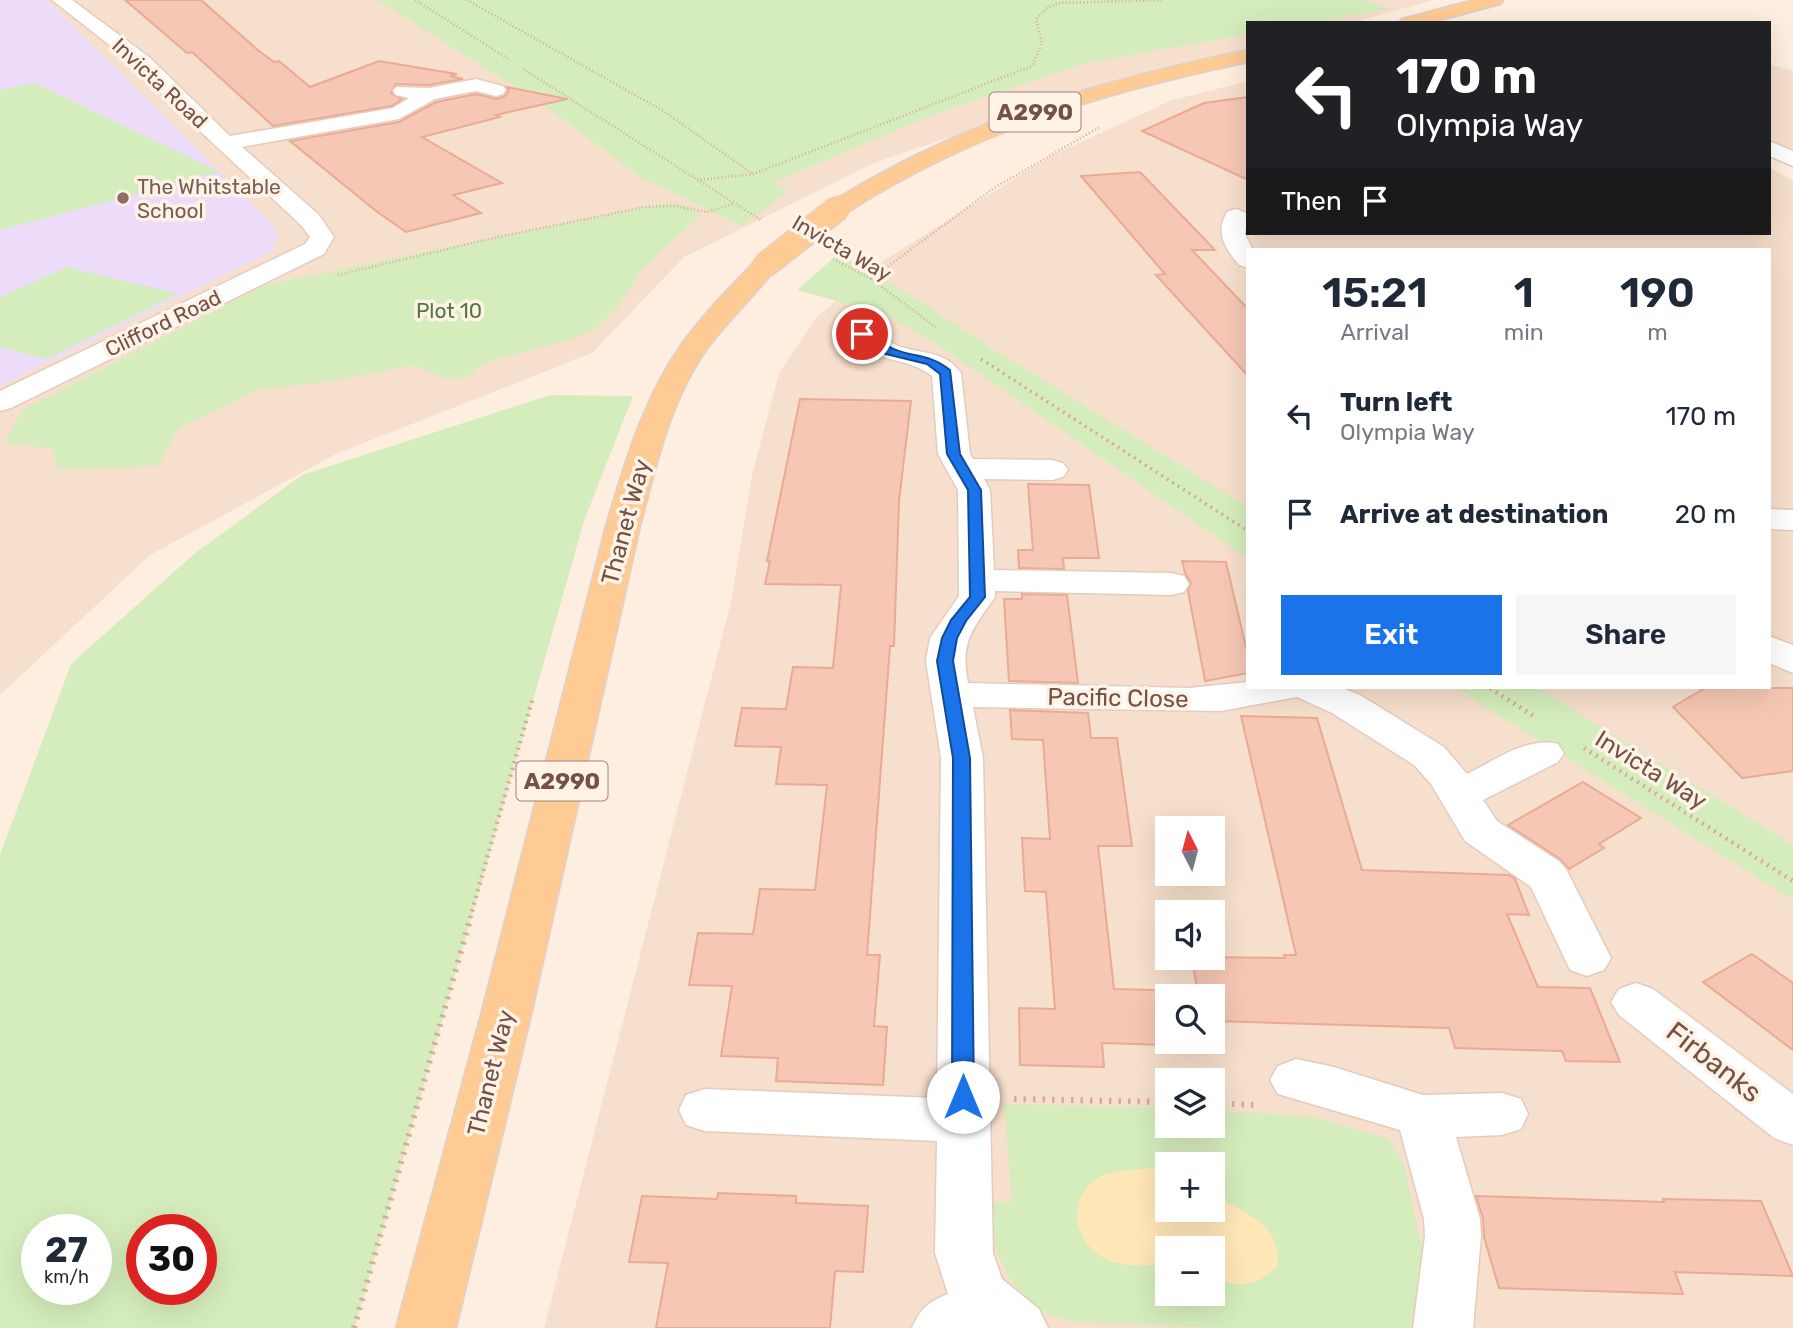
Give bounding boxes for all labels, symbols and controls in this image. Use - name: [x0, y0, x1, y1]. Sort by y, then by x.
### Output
- street label: Invicta Road: [107, 33, 213, 133]
- text: 170 m: [1396, 47, 1537, 105]
- icon: left: [1281, 49, 1372, 140]
- road number: A2990: [990, 92, 1080, 132]
- text: Olympia Way: [1396, 106, 1583, 144]
- place label: The Whitstable School: [137, 174, 281, 223]
- icon: arrive: [1356, 182, 1394, 220]
- text: Then: [1281, 186, 1342, 217]
- marker: The Whitstable School: [115, 190, 131, 206]
- street label: Invicta Way: [788, 210, 896, 287]
- text: 15:21: [1322, 268, 1428, 318]
- text: 1: [1514, 268, 1534, 318]
- text: 190: [1620, 268, 1695, 318]
- street label: Clifford Road: [101, 284, 225, 362]
- park label: Plot 10: [416, 298, 482, 323]
- pin: [832, 304, 892, 364]
- icon: arrive: [843, 315, 881, 353]
- text: Arrival: [1340, 318, 1409, 346]
- text: min: [1504, 318, 1544, 346]
- text: m: [1647, 318, 1668, 346]
- text: Turn left: [1340, 387, 1452, 418]
- icon: left: [1281, 397, 1319, 435]
- text: 170 m: [1666, 401, 1736, 432]
- text: Olympia Way: [1340, 418, 1475, 446]
- street label: Thanet Way: [596, 456, 656, 588]
- icon: arrive: [1281, 495, 1319, 533]
- text: Arrive at destination: [1340, 499, 1608, 530]
- text: 20 m: [1675, 499, 1736, 530]
- button: Exit: [1281, 595, 1502, 675]
- button: Share: [1516, 595, 1736, 675]
- street label: Pacific Close: [1047, 683, 1189, 713]
- street label: Invicta Way: [1590, 725, 1712, 815]
- road number: A2990: [516, 762, 608, 800]
- north arrow: [1155, 816, 1225, 886]
- map controls: [1155, 816, 1225, 1306]
- button: sound: [1155, 900, 1225, 970]
- button: search: [1155, 984, 1225, 1054]
- street label: Thanet Way: [462, 1007, 520, 1139]
- street label: Firbanks: [1660, 1015, 1768, 1109]
- position arrow: [926, 1060, 1000, 1134]
- button: layers: [1155, 1068, 1225, 1138]
- button: +: [1155, 1152, 1225, 1222]
- speed limit sign: 30: [126, 1214, 217, 1305]
- text: 27: [45, 1229, 88, 1271]
- button: −: [1155, 1236, 1225, 1306]
- text: km/h: [44, 1266, 89, 1288]

